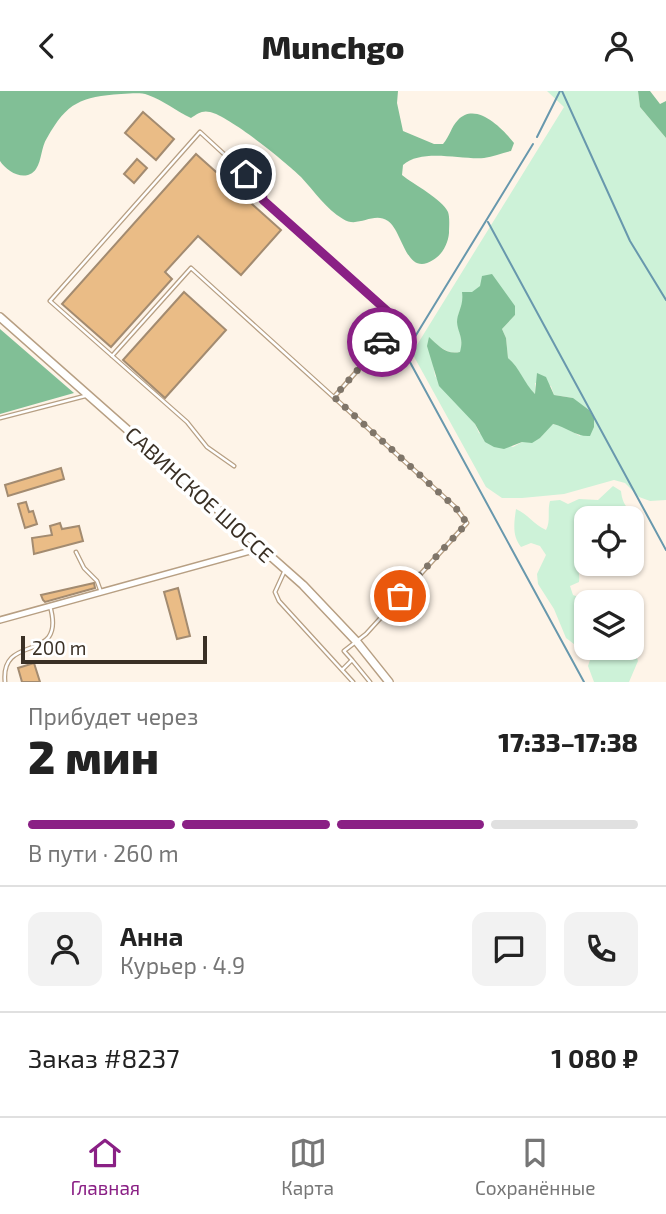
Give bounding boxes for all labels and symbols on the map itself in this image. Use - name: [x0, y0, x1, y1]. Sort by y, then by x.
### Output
- pin: [216, 144, 276, 204]
- courier: [347, 307, 417, 377]
- street label: САВИНСКОЕ ШОССЕ: [121, 421, 279, 567]
- pin: [370, 566, 430, 626]
- scale bar: [21, 633, 206, 665]

